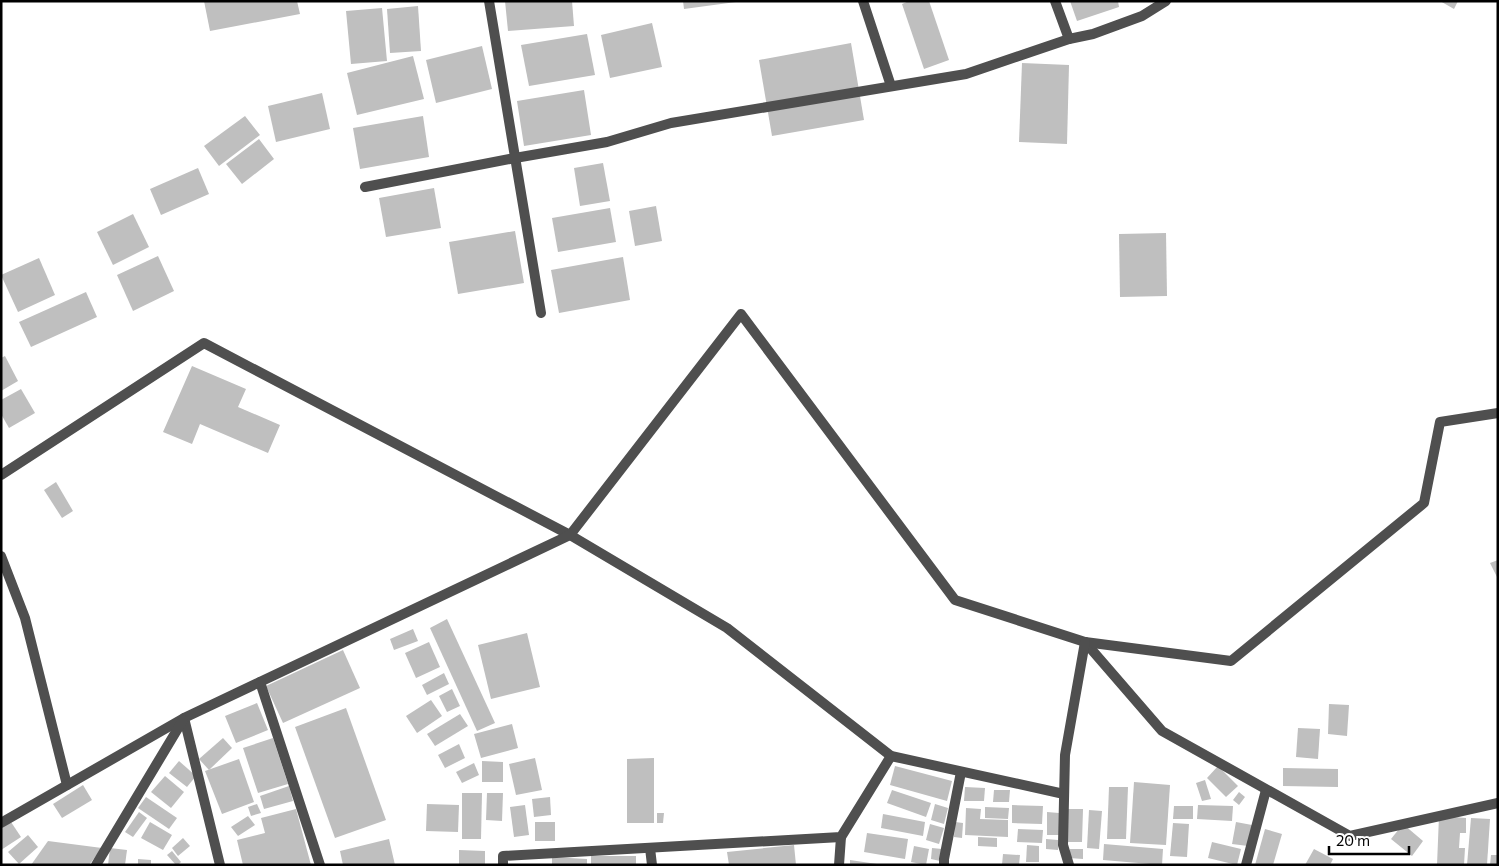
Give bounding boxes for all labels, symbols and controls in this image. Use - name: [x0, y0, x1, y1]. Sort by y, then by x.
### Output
- scale bar: [1329, 824, 1409, 856]
- text: 20 m: [1336, 831, 1370, 849]

